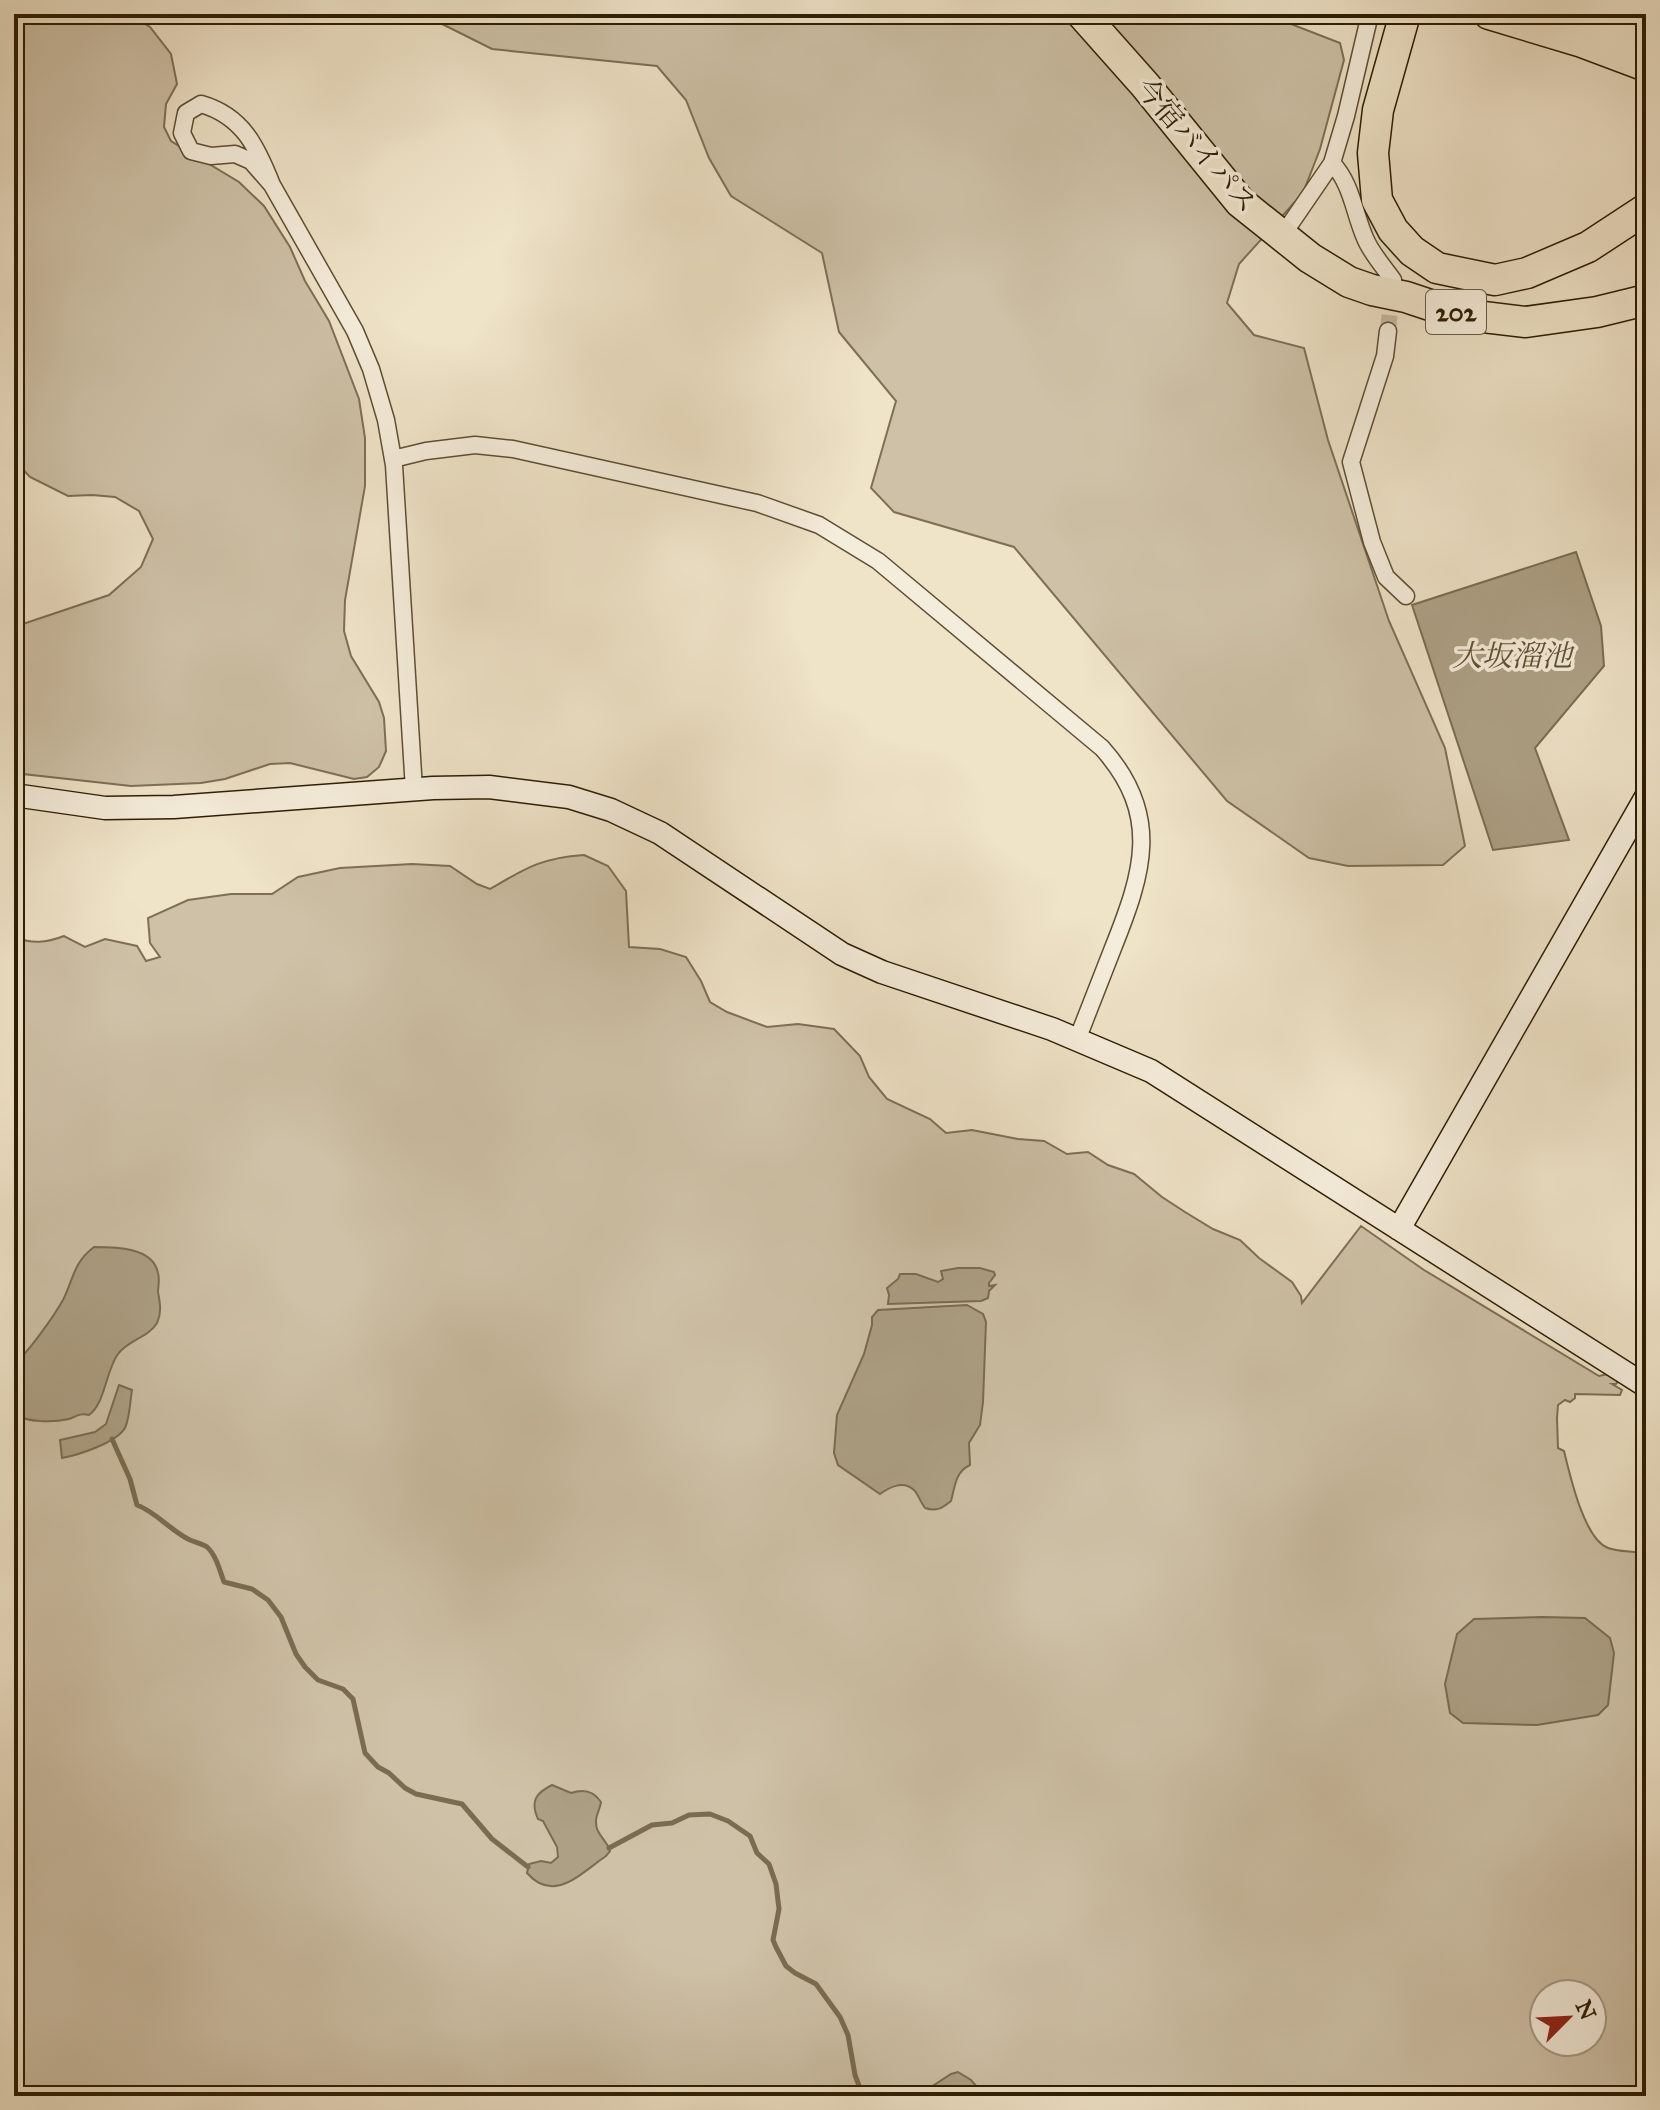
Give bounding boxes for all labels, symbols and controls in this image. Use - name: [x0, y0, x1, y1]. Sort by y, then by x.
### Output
- street label: 今宿バイパス: [1128, 71, 1265, 220]
- road number: 202: [1426, 290, 1486, 334]
- water label: 大坂溜池: [1452, 638, 1575, 674]
- north arrow: [1528, 1978, 1608, 2058]
- text: N: [1570, 1996, 1602, 2024]

